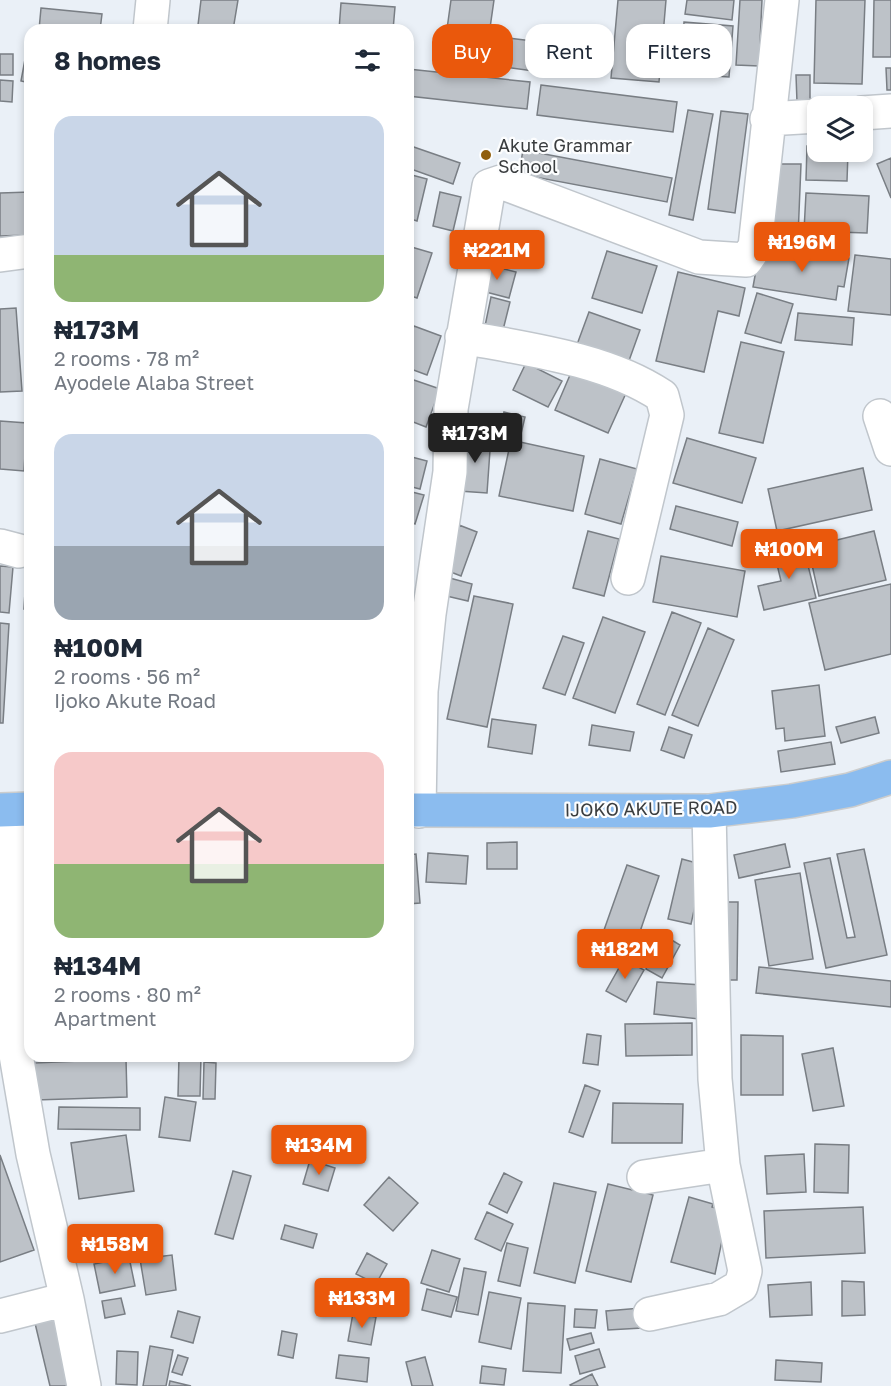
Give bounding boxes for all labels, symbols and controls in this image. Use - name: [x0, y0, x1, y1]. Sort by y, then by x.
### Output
- chip: Buy: [432, 24, 513, 78]
- chip: Rent: [525, 24, 614, 78]
- chip: Filters: [626, 24, 732, 78]
- icon: filters: [351, 44, 384, 77]
- text: 8 homes: [54, 45, 161, 76]
- map controls: [807, 96, 873, 162]
- button: layers: [807, 96, 873, 162]
- place label: Akute Grammar School: [498, 134, 632, 177]
- marker: Akute Grammar School: [479, 148, 493, 162]
- icon: home: [165, 155, 273, 263]
- pin: ₦196M: [760, 222, 844, 273]
- text: ₦196M: [768, 229, 836, 253]
- pin: ₦221M: [455, 230, 539, 281]
- text: ₦221M: [464, 237, 530, 261]
- text: ₦173M: [54, 314, 139, 345]
- text: 2 rooms · 78 m²: [54, 346, 199, 370]
- text: Ayodele Alaba Street: [54, 370, 254, 394]
- pin: ₦173M: [433, 413, 517, 464]
- text: ₦173M: [442, 420, 508, 444]
- icon: home: [165, 473, 273, 581]
- pin: ₦100M: [747, 529, 831, 580]
- text: ₦100M: [755, 536, 823, 560]
- text: ₦100M: [54, 632, 143, 663]
- text: 2 rooms · 56 m²: [54, 664, 200, 688]
- text: Ijoko Akute Road: [54, 688, 216, 712]
- icon: home: [165, 791, 273, 899]
- street label: IJOKO AKUTE ROAD: [564, 795, 738, 821]
- pin: ₦182M: [583, 929, 667, 980]
- text: ₦182M: [591, 936, 659, 960]
- text: ₦134M: [54, 950, 141, 981]
- text: 2 rooms · 80 m²: [54, 982, 201, 1006]
- text: Apartment: [54, 1006, 157, 1030]
- pin: ₦134M: [277, 1125, 361, 1176]
- text: ₦134M: [285, 1132, 353, 1156]
- pin: ₦158M: [73, 1224, 157, 1275]
- text: ₦158M: [81, 1231, 149, 1255]
- pin: ₦133M: [320, 1278, 404, 1329]
- text: ₦133M: [329, 1285, 395, 1309]

